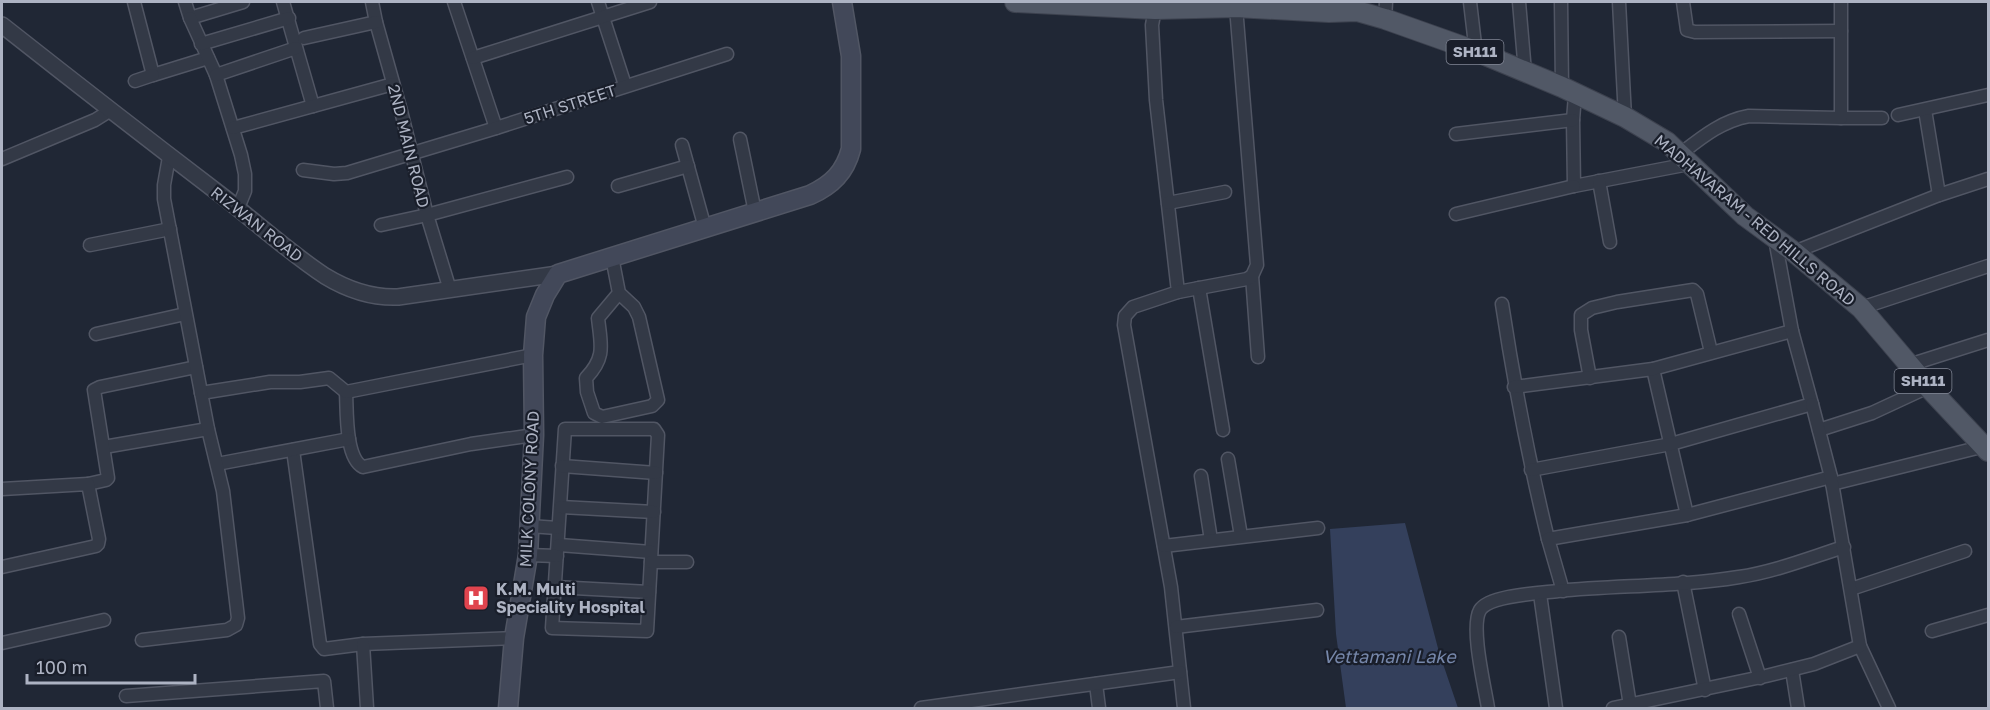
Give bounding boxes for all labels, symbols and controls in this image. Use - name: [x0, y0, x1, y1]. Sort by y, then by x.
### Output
- road number: SH111: [1446, 40, 1504, 64]
- street label: 5TH STREET: [521, 80, 619, 128]
- street label: 2ND MAIN ROAD: [384, 82, 434, 210]
- street label: MADHAVARAM - RED HILLS ROAD: [1650, 130, 1860, 310]
- street label: RIZWAN ROAD: [207, 182, 307, 266]
- road number: SH111: [1894, 369, 1952, 393]
- street label: MILK COLONY ROAD: [515, 410, 543, 568]
- place label: K.M. Multi Speciality Hospital: [496, 579, 645, 617]
- hospital icon: K.M. Multi Speciality Hospital: [461, 583, 491, 613]
- water label: Vettamani Lake: [1322, 645, 1457, 667]
- scale bar: [27, 647, 195, 685]
- text: 100 m: [36, 656, 87, 678]

